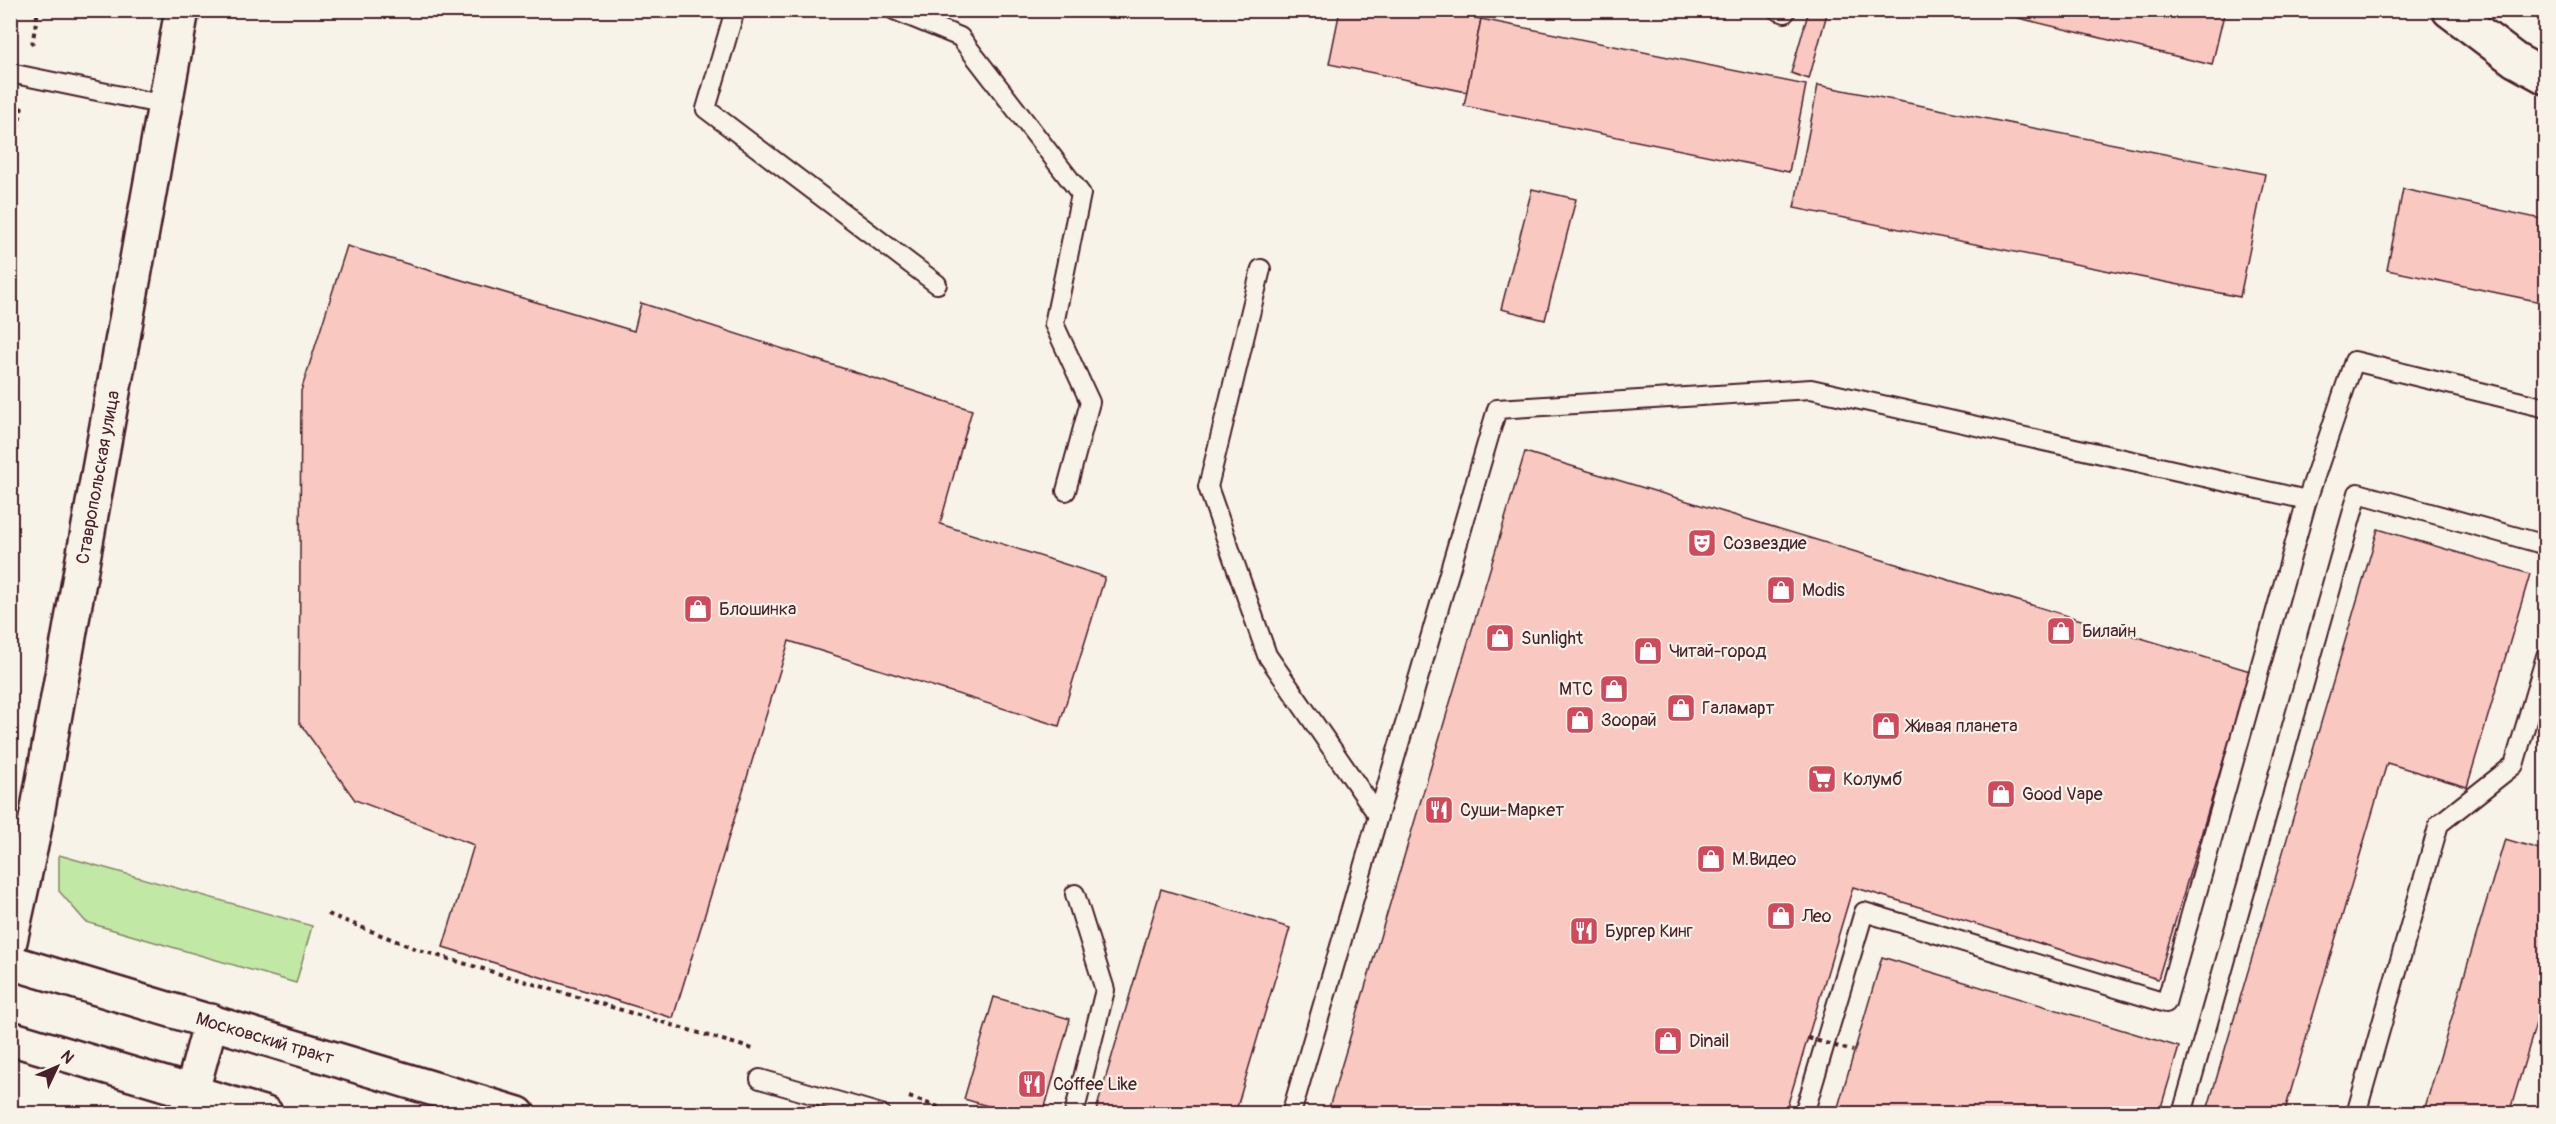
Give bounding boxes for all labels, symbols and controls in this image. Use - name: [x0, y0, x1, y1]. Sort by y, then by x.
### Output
- street label: Ставропольская улица: [71, 389, 125, 566]
- theatre icon: Созвездие: [1686, 527, 1718, 559]
- place label: Созвездие: [1723, 532, 1807, 555]
- shop icon: Modis: [1765, 574, 1797, 606]
- place label: Modis: [1802, 579, 1845, 602]
- shop icon: Блошинка: [682, 593, 714, 625]
- place label: Блошинка: [719, 598, 796, 621]
- shop icon: Билайн: [2045, 615, 2077, 647]
- place label: Билайн: [2082, 620, 2136, 643]
- shop icon: Sunlight: [1484, 622, 1516, 654]
- place label: Sunlight: [1521, 627, 1584, 650]
- shop icon: Читай-город: [1632, 635, 1664, 667]
- place label: Читай-город: [1669, 640, 1766, 663]
- shop icon: МТС: [1598, 673, 1630, 705]
- place label: МТС: [1559, 678, 1593, 701]
- shop icon: Галамарт: [1665, 692, 1697, 724]
- place label: Галамарт: [1702, 697, 1775, 720]
- shop icon: Зоорай: [1564, 704, 1596, 736]
- place label: Зоорай: [1601, 709, 1657, 732]
- shop icon: Живая планета: [1870, 710, 1902, 742]
- place label: Живая планета: [1904, 715, 2018, 738]
- supermarket icon: Колумб: [1806, 763, 1838, 795]
- place label: Колумб: [1843, 768, 1902, 791]
- shop icon: Good Vape: [1985, 778, 2017, 810]
- place label: Good Vape: [2022, 783, 2103, 806]
- restaurant icon: Суши-Маркет: [1423, 794, 1455, 826]
- place label: Суши-Маркет: [1460, 799, 1564, 822]
- shop icon: М.Видео: [1695, 843, 1727, 875]
- place label: М.Видео: [1732, 848, 1797, 871]
- shop icon: Лео: [1765, 900, 1797, 932]
- place label: Лео: [1801, 905, 1832, 928]
- restaurant icon: Бургер Кинг: [1568, 915, 1600, 947]
- place label: Бургер Кинг: [1605, 920, 1693, 943]
- street label: Московский тракт: [193, 1007, 336, 1070]
- shop icon: Dinail: [1652, 1025, 1684, 1057]
- place label: Dinail: [1689, 1030, 1729, 1053]
- north arrow: [27, 1037, 87, 1097]
- text: N: [56, 1046, 78, 1068]
- restaurant icon: Coffee Like: [1016, 1068, 1048, 1100]
- place label: Coffee Like: [1053, 1073, 1137, 1096]

